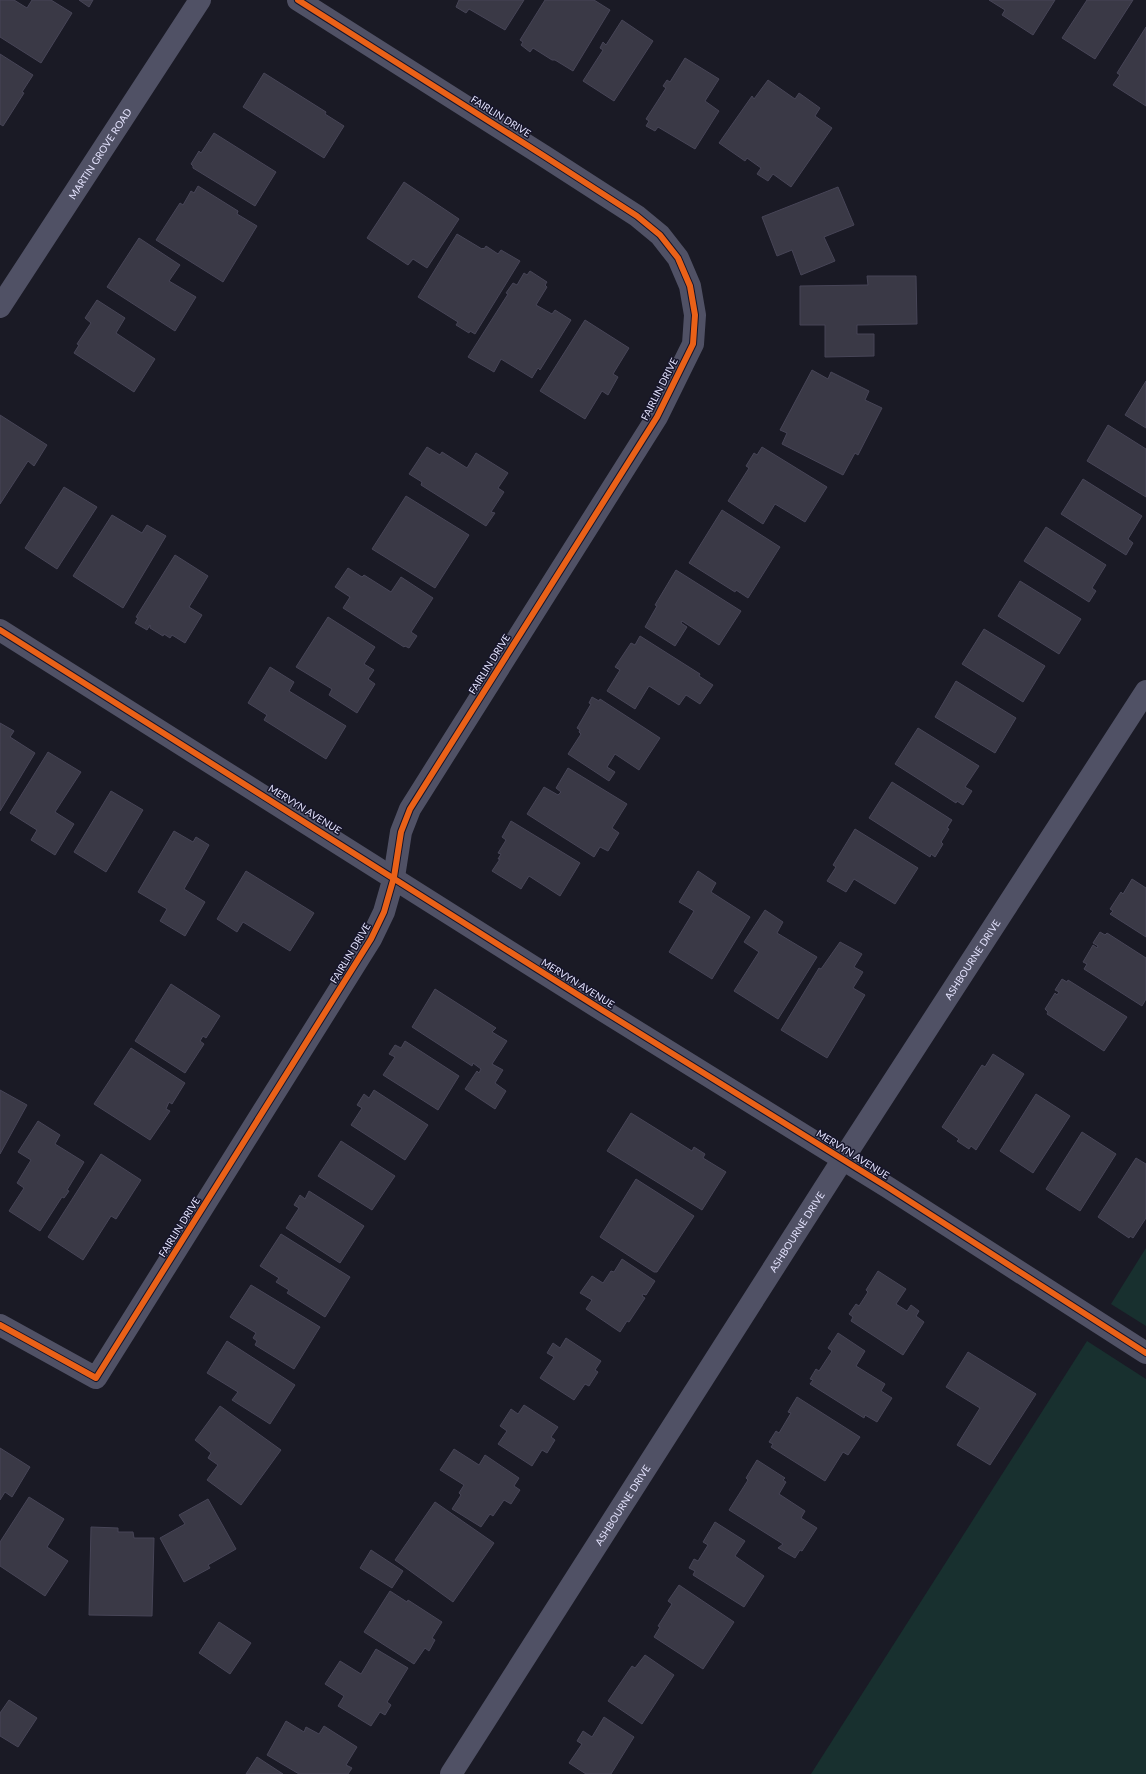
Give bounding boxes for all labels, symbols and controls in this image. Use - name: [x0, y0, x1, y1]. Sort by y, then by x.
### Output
- street label: FAIRLIN DRIVE: [469, 93, 533, 139]
- street label: MARTIN GROVE ROAD: [66, 106, 134, 201]
- street label: FAIRLIN DRIVE: [638, 356, 680, 422]
- street label: FAIRLIN DRIVE: [466, 632, 512, 696]
- street label: MERVYN AVENUE: [266, 782, 344, 836]
- street label: ASHBOURNE DRIVE: [942, 917, 1003, 1002]
- street label: FAIRLIN DRIVE: [327, 920, 373, 985]
- street label: MERVYN AVENUE: [539, 956, 617, 1010]
- street label: MERVYN AVENUE: [814, 1127, 892, 1181]
- street label: ASHBOURNE DRIVE: [767, 1189, 827, 1274]
- street label: FAIRLIN DRIVE: [156, 1195, 202, 1259]
- street label: ASHBOURNE DRIVE: [592, 1462, 653, 1548]

